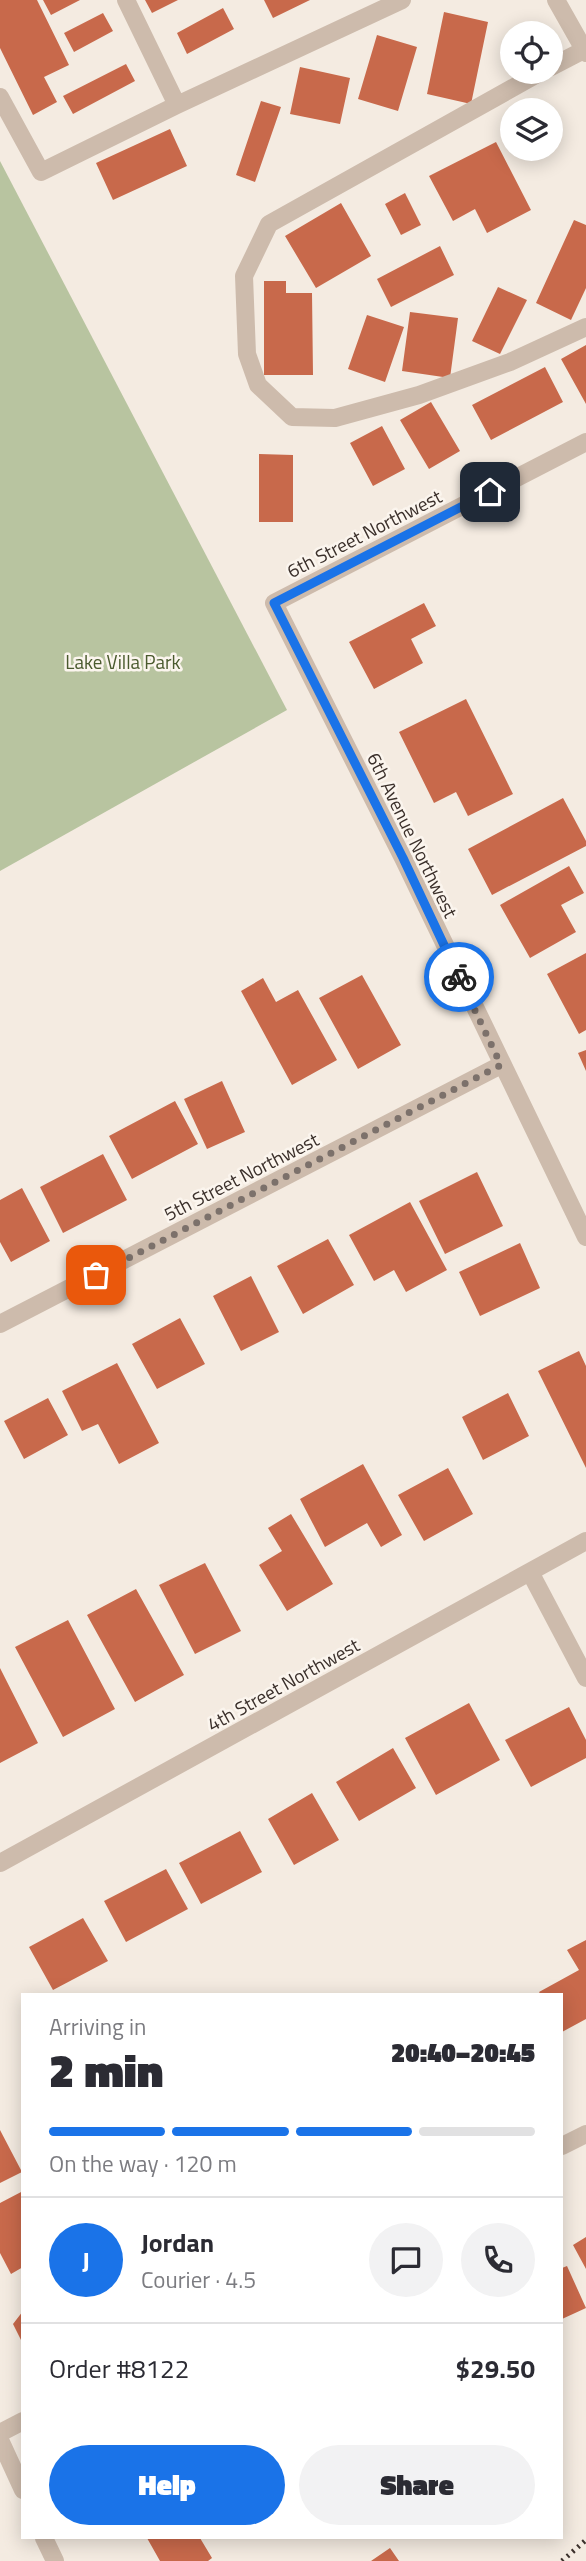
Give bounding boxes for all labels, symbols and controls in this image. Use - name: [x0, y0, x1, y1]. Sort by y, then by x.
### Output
- map controls: [500, 21, 563, 161]
- button: locate: [500, 21, 563, 84]
- button: layers: [500, 98, 563, 161]
- pin: [460, 462, 520, 522]
- icon: home: [471, 473, 509, 511]
- street label: 6th Street Northwest: [281, 481, 447, 585]
- park label: Lake Villa Park: [65, 647, 181, 676]
- street label: 6th Avenue Northwest: [360, 747, 466, 923]
- courier: [424, 942, 494, 1012]
- icon: bike: [440, 958, 478, 996]
- street label: 5th Street Northwest: [158, 1124, 324, 1228]
- pin: [66, 1245, 126, 1305]
- icon: bag: [77, 1256, 115, 1294]
- street label: 4th Street Northwest: [201, 1630, 365, 1738]
- text: Arriving in: [49, 2009, 146, 2044]
- text: 20:40–20:45: [391, 2033, 535, 2072]
- text: 2 min: [49, 2035, 163, 2105]
- text: On the way · 120 m: [49, 2146, 237, 2181]
- text: Jordan: [141, 2223, 214, 2262]
- button: chat: [369, 2223, 443, 2297]
- button: phone: [461, 2223, 535, 2297]
- text: J: [82, 2241, 90, 2280]
- text: Courier · 4.5: [141, 2262, 256, 2297]
- text: Order #8122: [49, 2349, 189, 2388]
- text: $29.50: [456, 2349, 535, 2388]
- button: Help: [49, 2445, 285, 2525]
- button: Share: [299, 2445, 535, 2525]

